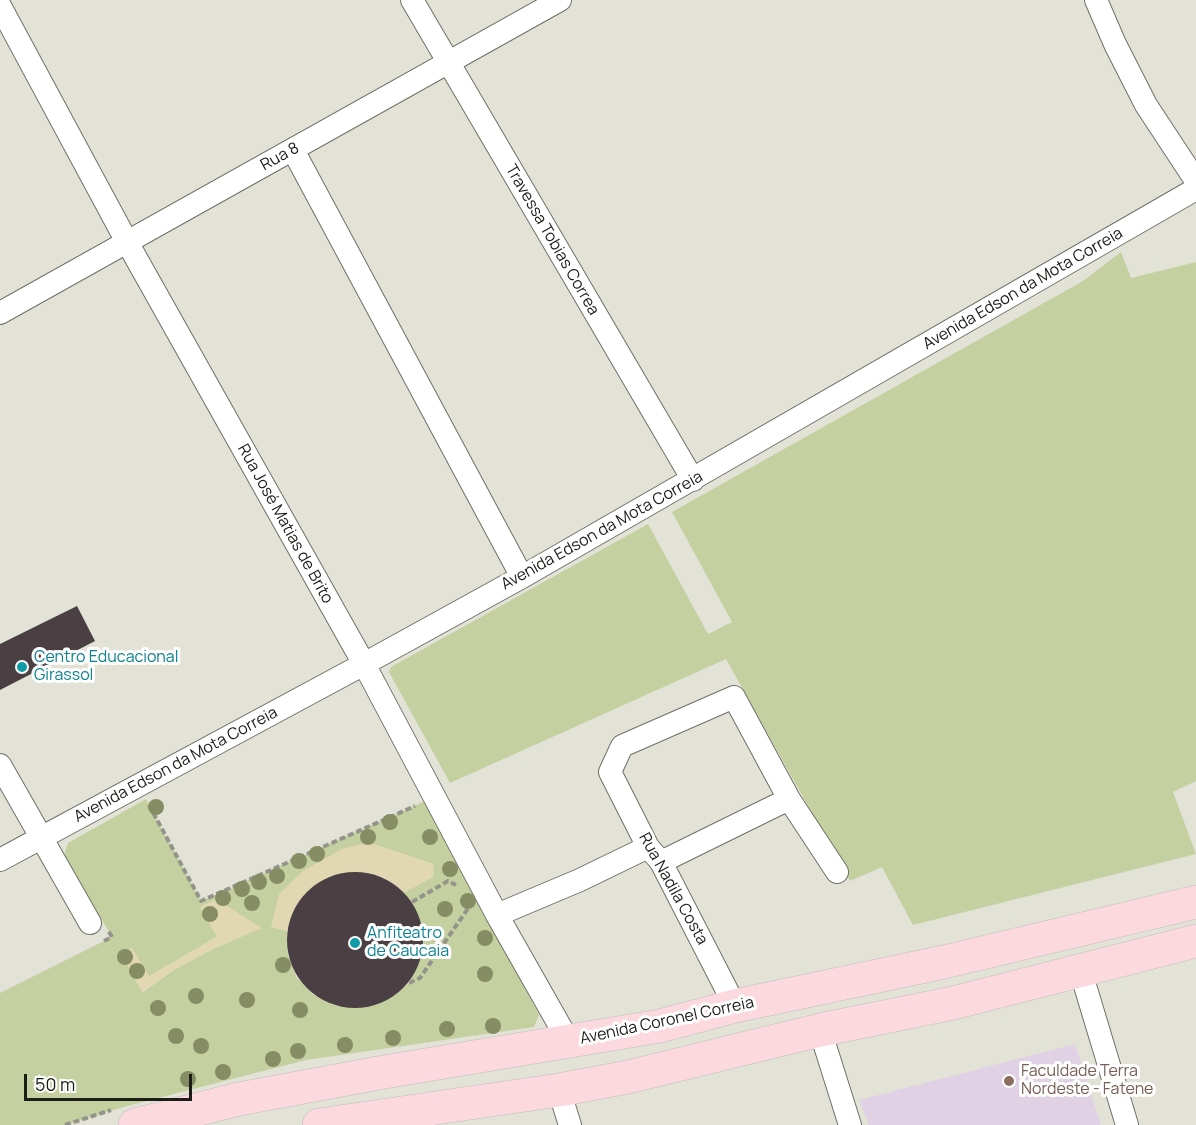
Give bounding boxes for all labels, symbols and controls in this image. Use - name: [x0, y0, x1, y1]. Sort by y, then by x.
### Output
- street label: Rua 8: [257, 139, 303, 175]
- street label: Travessa Tobias Correa: [501, 161, 603, 319]
- street label: Avenida Edson da Mota Correia: [920, 224, 1126, 354]
- street label: Rua José Matias de Brito: [233, 441, 337, 607]
- street label: Avenida Edson da Mota Correia: [498, 467, 706, 595]
- place label: Centro Educacional Girassol: [34, 648, 178, 686]
- marker: Centro Educacional Girassol: [15, 660, 29, 674]
- street label: Avenida Edson da Mota Correia: [71, 703, 281, 827]
- street label: Rua Nadila Costa: [634, 830, 712, 948]
- place label: Anfiteatro de Caucaia: [367, 924, 449, 962]
- marker: Anfiteatro de Caucaia: [348, 936, 362, 950]
- street label: Avenida Coronel Correia: [578, 993, 756, 1049]
- scale bar: [27, 1062, 195, 1100]
- place label: Faculdade Terra Nordeste - Fatene: [1021, 1062, 1153, 1100]
- text: 50 m: [35, 1072, 75, 1096]
- marker: Faculdade Terra Nordeste - Fatene: [1002, 1074, 1016, 1088]

